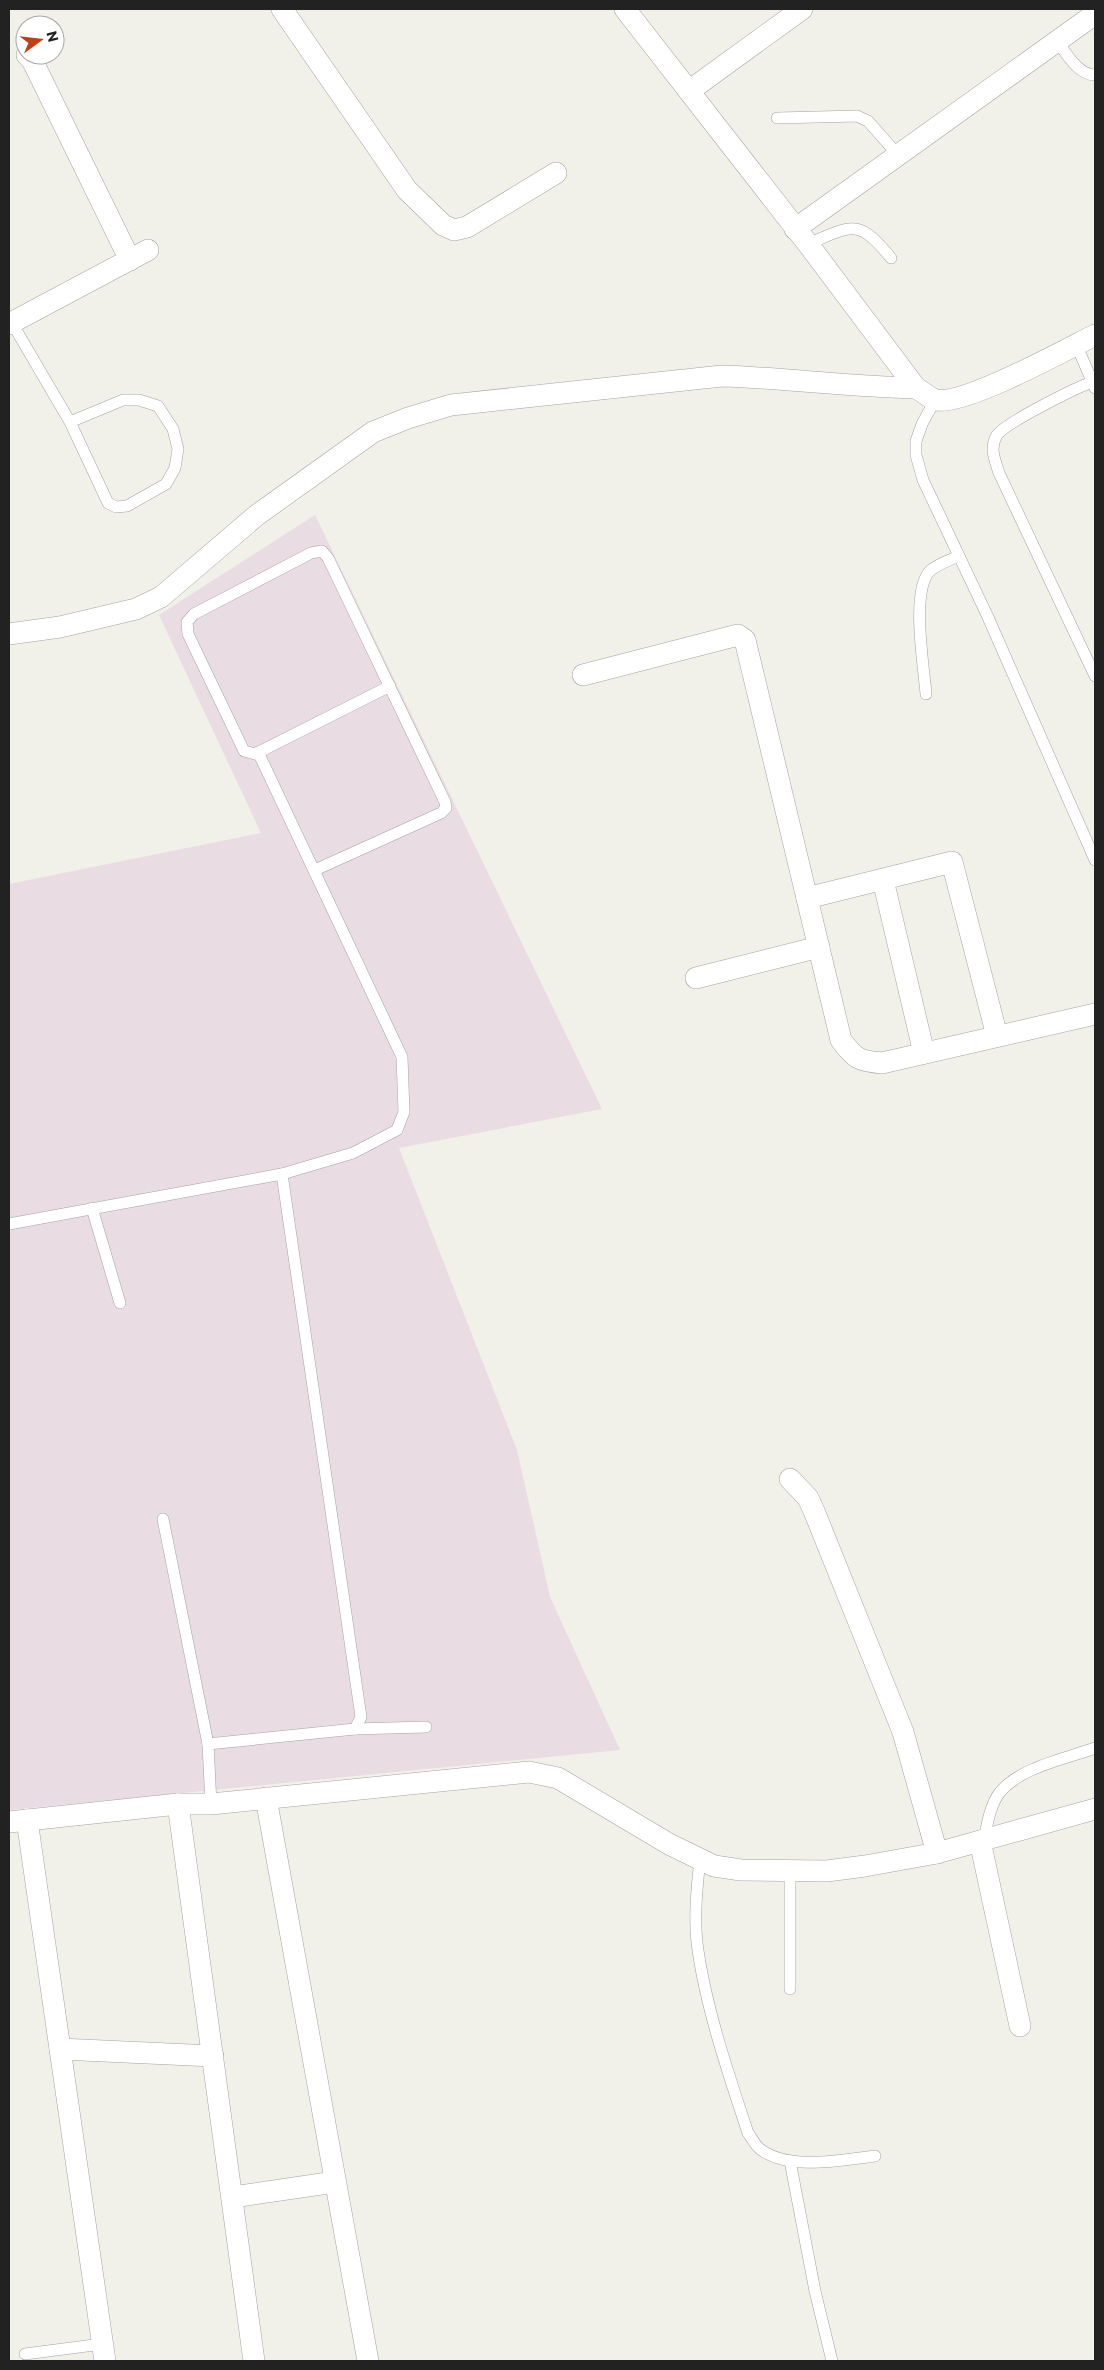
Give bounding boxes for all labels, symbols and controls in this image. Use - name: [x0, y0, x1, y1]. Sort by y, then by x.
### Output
- north arrow: [15, 15, 65, 65]
- text: N: [43, 29, 63, 44]

